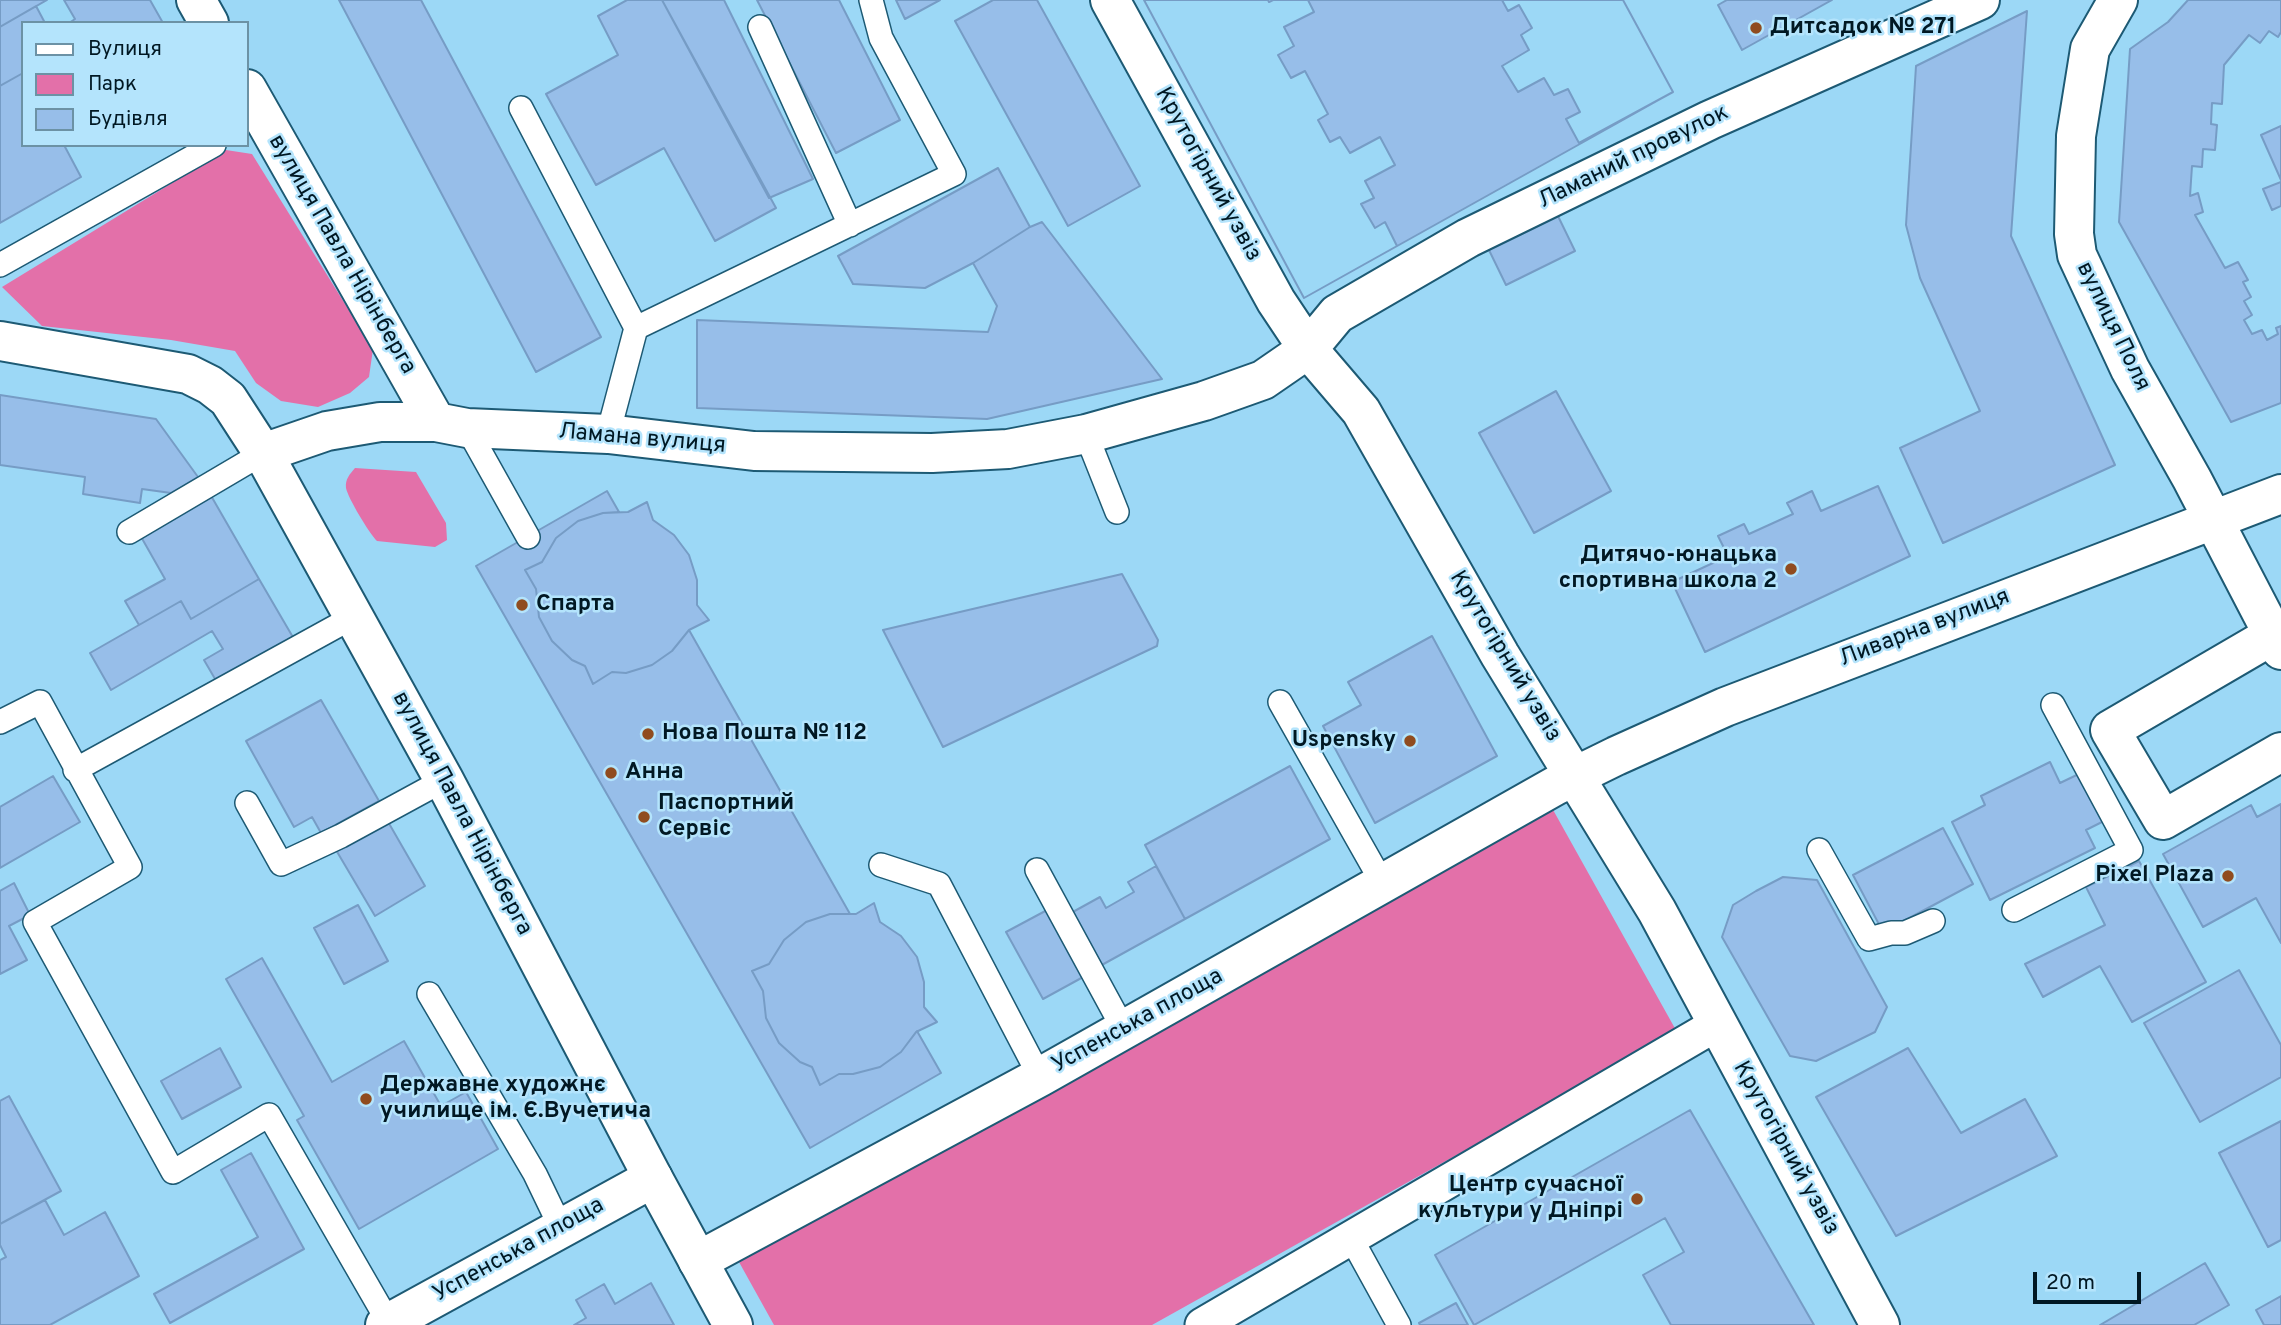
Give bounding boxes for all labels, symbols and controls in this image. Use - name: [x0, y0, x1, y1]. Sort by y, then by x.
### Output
- place label: Дитсадок № 271: [1770, 14, 1956, 42]
- marker: Дитсадок № 271: [1748, 20, 1764, 36]
- legend: [21, 21, 248, 147]
- text: Вулиця: [88, 36, 162, 63]
- text: Парк: [88, 71, 137, 98]
- street label: Крутогірний узвіз: [1148, 83, 1266, 267]
- street label: Ламаний провулок: [1534, 100, 1734, 216]
- text: Будівля: [88, 106, 168, 133]
- street label: вулиця Павла Нірінберга: [261, 130, 421, 380]
- street label: вулиця Поля: [2069, 258, 2155, 396]
- street label: Ламана вулиця: [557, 419, 727, 461]
- place label: Дитячо-юнацька спортивна школа 2: [1559, 542, 1777, 596]
- marker: Дитячо-юнацька спортивна школа 2: [1783, 561, 1799, 577]
- street label: Крутогірний узвіз: [1442, 566, 1566, 748]
- street label: Ливарна вулиця: [1836, 584, 2014, 674]
- place label: Спарта: [536, 591, 615, 619]
- marker: Спарта: [514, 597, 530, 613]
- street label: вулиця Павла Нірінберга: [385, 687, 537, 941]
- place label: Нова Пошта № 112: [662, 720, 867, 748]
- marker: Нова Пошта № 112: [640, 726, 656, 742]
- place label: Uspensky: [1292, 727, 1396, 755]
- marker: Uspensky: [1402, 733, 1418, 749]
- place label: Анна: [625, 759, 684, 787]
- marker: Анна: [603, 765, 619, 781]
- place label: Паспортний Сервіс: [658, 790, 794, 844]
- marker: Паспортний Сервіс: [636, 809, 652, 825]
- place label: Pixel Plaza: [2095, 862, 2214, 890]
- marker: Pixel Plaza: [2220, 868, 2236, 884]
- street label: Успенська площа: [1048, 964, 1228, 1080]
- street label: Крутогірний узвіз: [1726, 1057, 1844, 1241]
- place label: Державне художнє училище ім. Є.Вучетича: [380, 1072, 651, 1126]
- marker: Державне художнє училище ім. Є.Вучетича: [358, 1091, 374, 1107]
- place label: Центр сучасної культури у Дніпрі: [1418, 1172, 1623, 1226]
- marker: Центр сучасної культури у Дніпрі: [1629, 1191, 1645, 1207]
- street label: Успенська площа: [429, 1193, 609, 1309]
- scale bar: [2036, 1258, 2144, 1302]
- text: 20 m: [2046, 1270, 2095, 1297]

